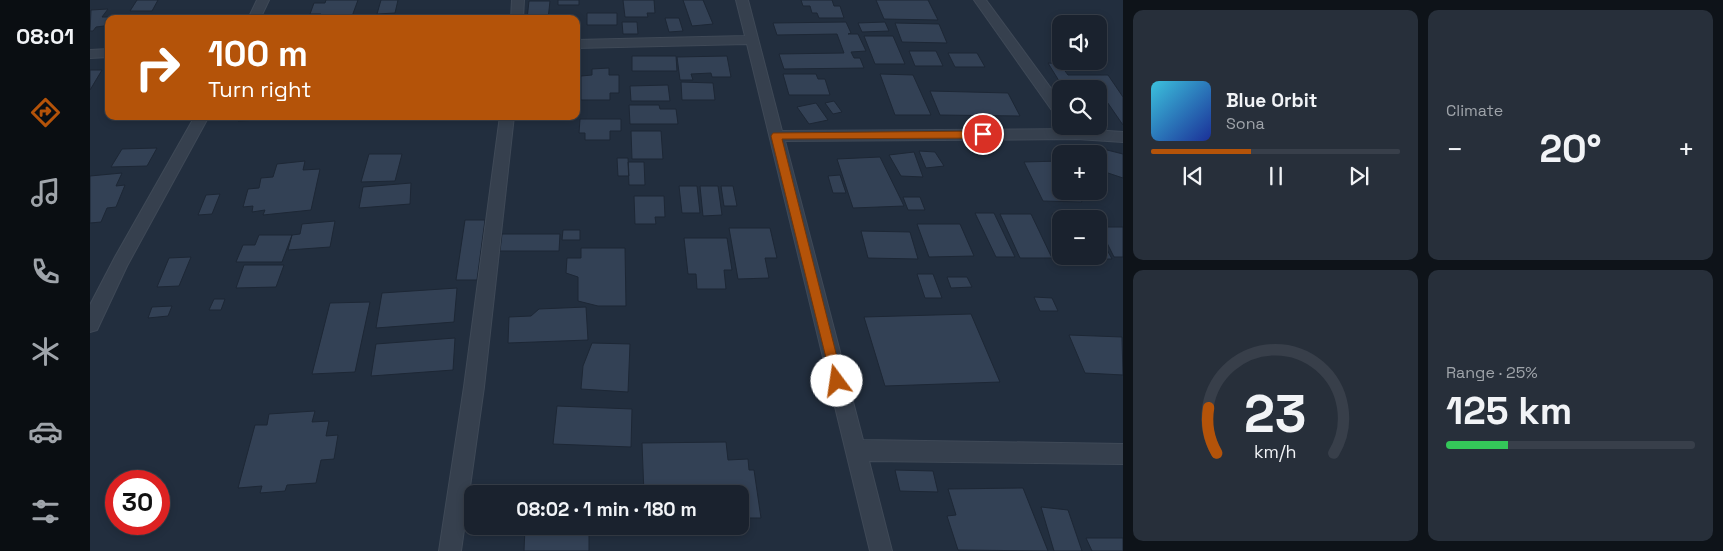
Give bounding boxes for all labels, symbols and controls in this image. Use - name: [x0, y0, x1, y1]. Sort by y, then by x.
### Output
- map controls: [1052, 15, 1107, 265]
- button: sound: [1052, 15, 1107, 70]
- text: 08:01: [16, 22, 74, 50]
- text: 100 m: [208, 32, 308, 76]
- icon: right: [125, 35, 190, 100]
- text: Turn right: [208, 75, 311, 103]
- button: search: [1052, 80, 1107, 135]
- text: Blue Orbit: [1226, 88, 1317, 113]
- icon: directions: [28, 95, 63, 130]
- text: Climate: [1446, 100, 1503, 121]
- pin: [962, 113, 1004, 155]
- text: Sona: [1226, 113, 1265, 134]
- icon: arrive: [969, 120, 997, 148]
- text: 20°: [1539, 125, 1602, 173]
- text: −: [1446, 131, 1463, 167]
- text: +: [1678, 131, 1695, 167]
- button: +: [1052, 145, 1107, 200]
- icon: previous: [1179, 162, 1207, 190]
- icon: pause: [1262, 162, 1290, 190]
- icon: next: [1345, 162, 1373, 190]
- icon: music: [28, 175, 63, 210]
- button: −: [1052, 210, 1107, 265]
- icon: phone: [28, 254, 63, 289]
- icon: climate: [28, 334, 63, 369]
- position arrow: [810, 354, 862, 406]
- text: Range · 25%: [1446, 362, 1538, 383]
- text: 23: [1244, 381, 1307, 447]
- text: 125 km: [1446, 387, 1572, 435]
- icon: car: [28, 414, 63, 449]
- text: km/h: [1254, 440, 1297, 463]
- speed limit sign: 30: [105, 470, 170, 535]
- icon: filters: [28, 494, 63, 529]
- text: 08:02 · 1 min · 180 m: [516, 497, 697, 522]

